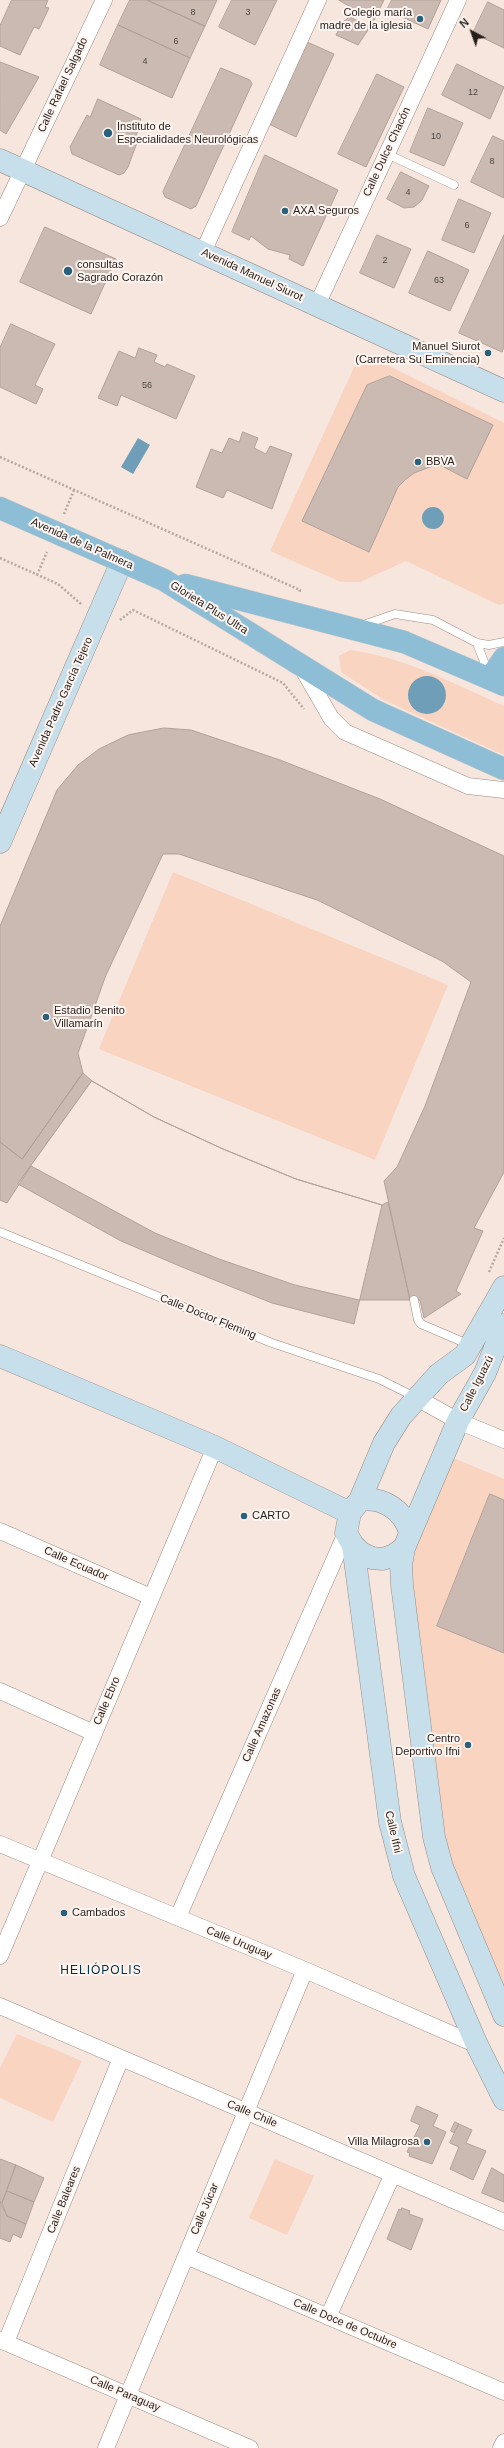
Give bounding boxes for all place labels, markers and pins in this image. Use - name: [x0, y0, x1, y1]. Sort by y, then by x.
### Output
- place label: Colegio maría madre de la iglesia: [320, 6, 412, 32]
- marker: Colegio maría madre de la iglesia: [415, 14, 425, 24]
- place label: Instituto de Especialidades Neurológicas: [117, 120, 258, 146]
- marker: Instituto de Especialidades Neurológicas: [102, 127, 114, 139]
- place label: AXA Seguros: [293, 204, 359, 218]
- marker: AXA Seguros: [280, 206, 290, 216]
- place label: consultas Sagrado Corazón: [77, 258, 163, 284]
- marker: consultas Sagrado Corazón: [62, 265, 74, 277]
- place label: Manuel Siurot (Carretera Su Eminencia): [355, 340, 480, 366]
- marker: Manuel Siurot (Carretera Su Eminencia): [483, 348, 493, 358]
- place label: BBVA: [426, 455, 455, 469]
- marker: BBVA: [413, 457, 423, 467]
- place label: Estadio Benito Villamarín: [54, 1004, 125, 1030]
- marker: Estadio Benito Villamarín: [41, 1012, 51, 1022]
- place label: CARTO: [252, 1509, 290, 1523]
- marker: CARTO: [239, 1511, 249, 1521]
- place label: Centro Deportivo Ifni: [395, 1732, 460, 1758]
- marker: Centro Deportivo Ifni: [463, 1740, 473, 1750]
- place label: Cambados: [72, 1906, 125, 1920]
- marker: Cambados: [59, 1908, 69, 1918]
- place label: Villa Milagrosa: [348, 2135, 419, 2149]
- marker: Villa Milagrosa: [422, 2137, 432, 2147]

